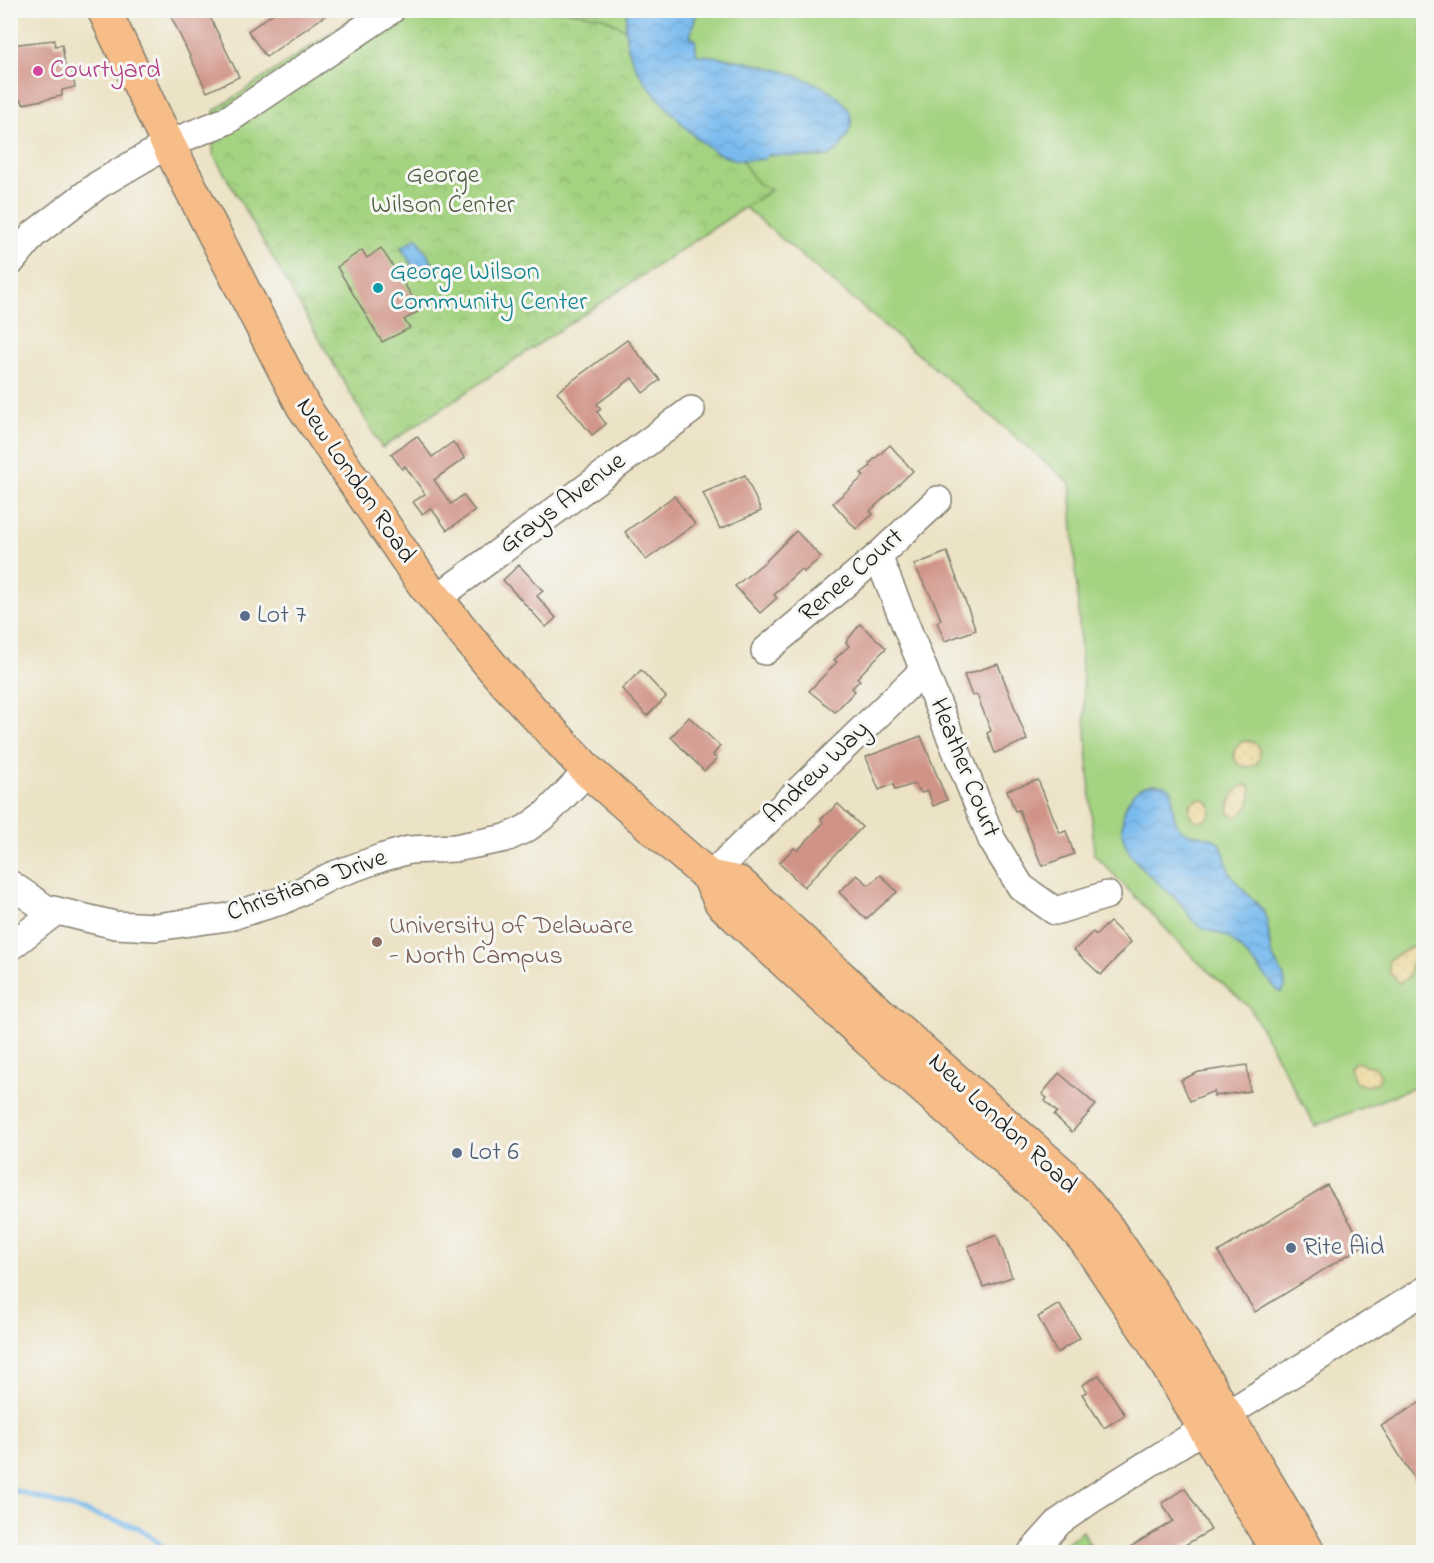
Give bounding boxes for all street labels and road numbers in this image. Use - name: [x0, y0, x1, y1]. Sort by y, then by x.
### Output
- street label: New London Road: [285, 390, 425, 572]
- street label: Grays Avenue: [492, 443, 635, 564]
- street label: Renee Court: [791, 519, 913, 632]
- street label: Heather Court: [919, 693, 1009, 844]
- street label: Andrew Way: [755, 712, 879, 834]
- street label: Christiana Drive: [222, 839, 393, 933]
- street label: New London Road: [919, 1044, 1086, 1204]

